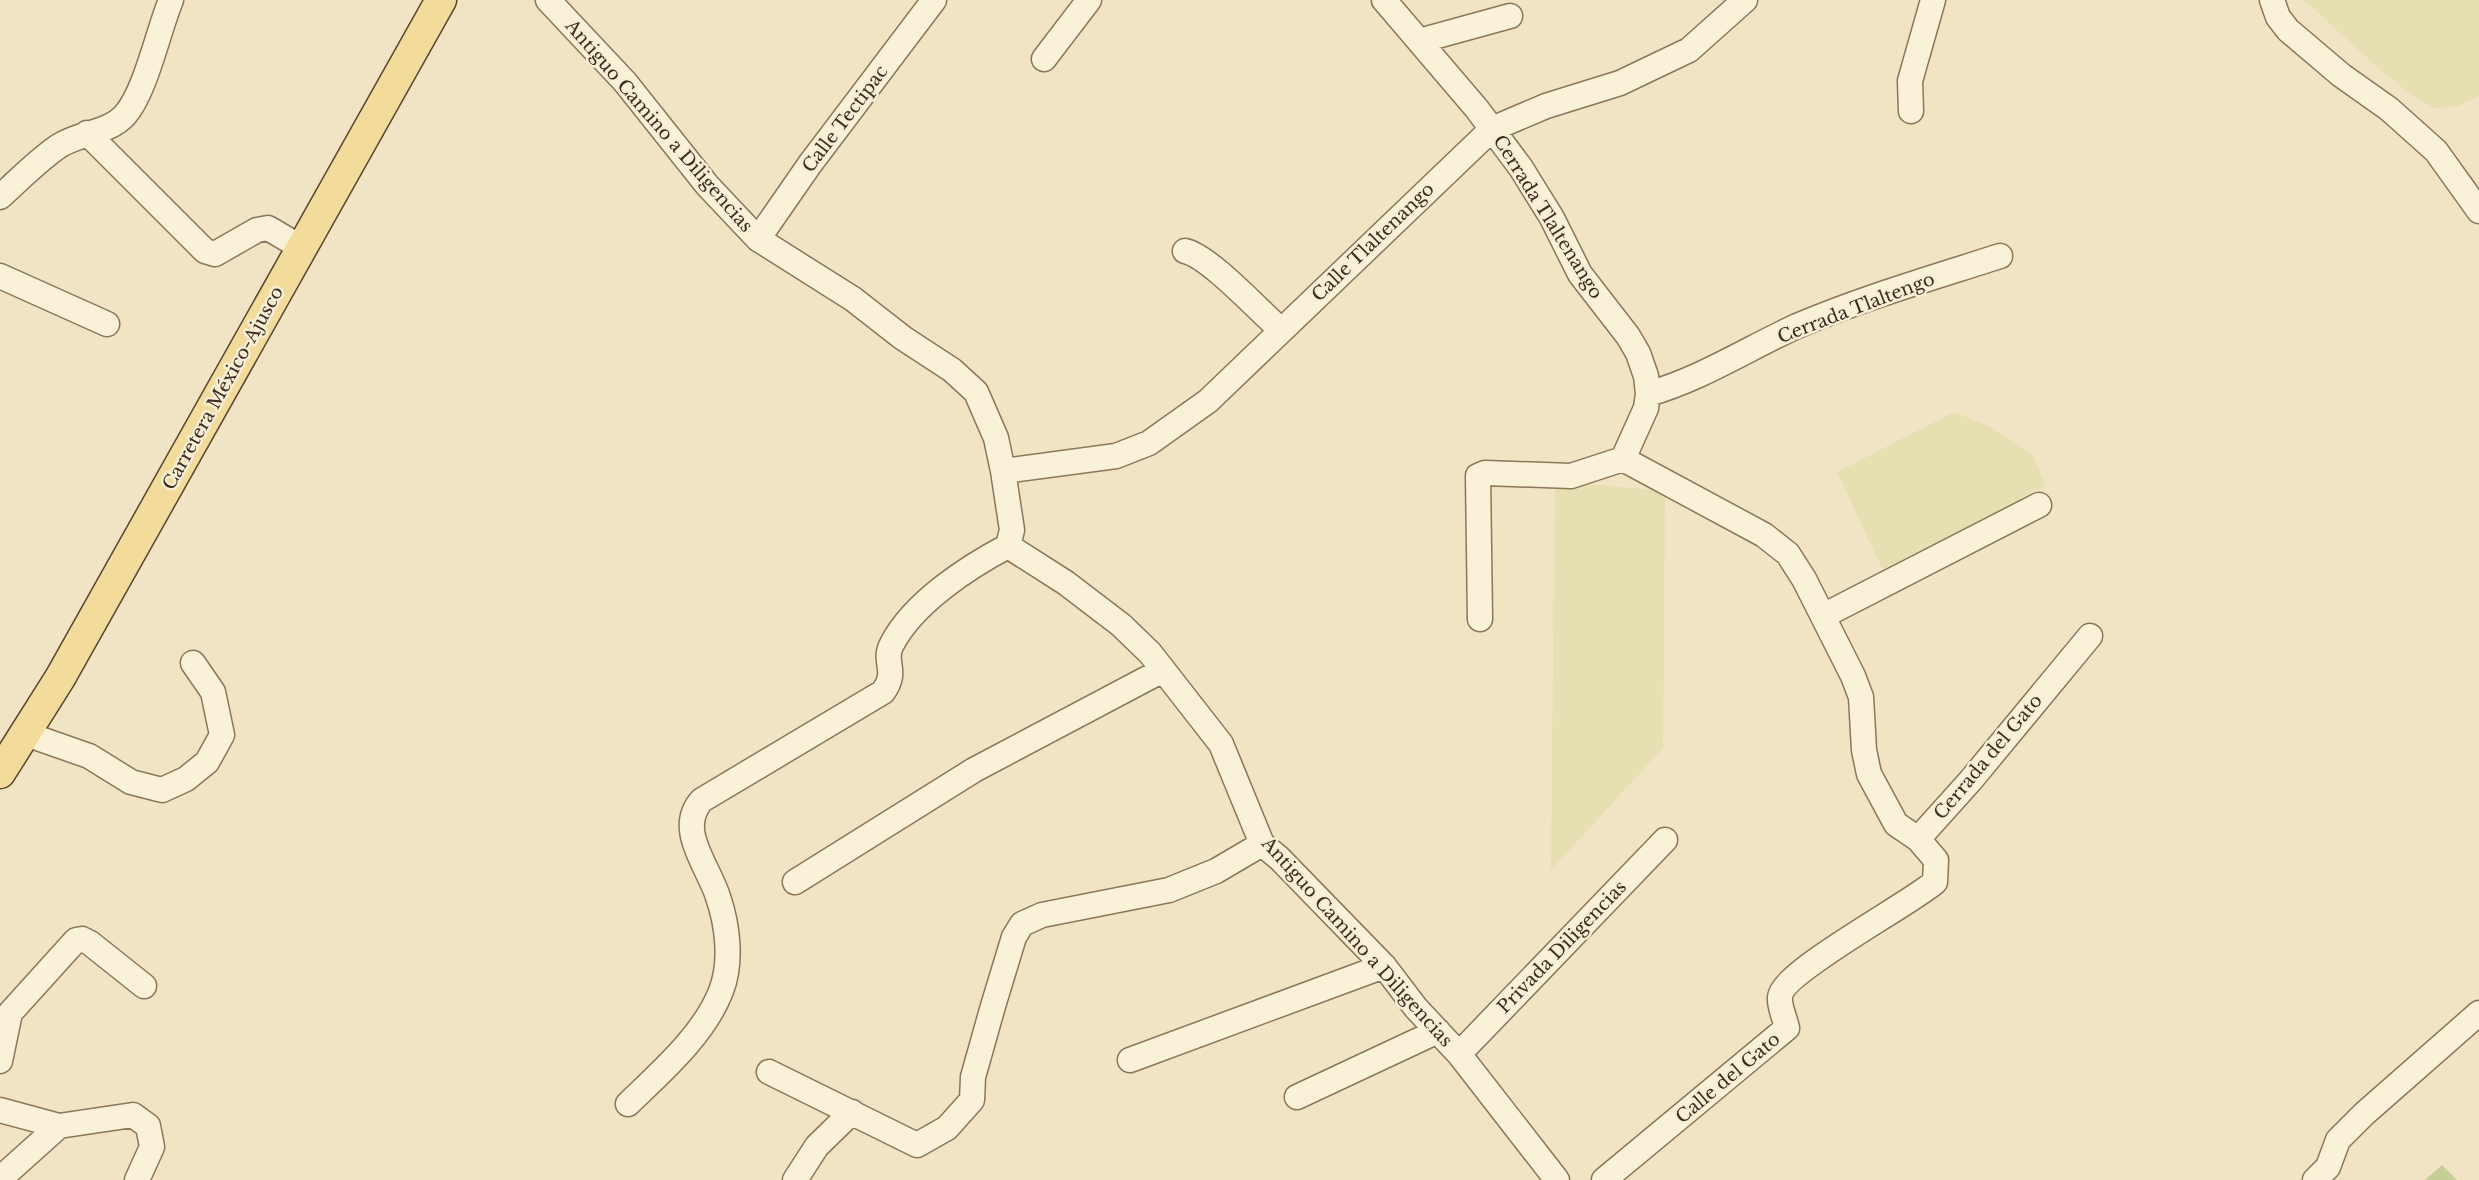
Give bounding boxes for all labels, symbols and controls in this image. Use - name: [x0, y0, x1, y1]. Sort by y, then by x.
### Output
- street label: Antiguo Camino a Diligencias: [560, 14, 757, 237]
- street label: Calle Tectipac: [798, 61, 893, 177]
- street label: Cerrada Tlaltenango: [1489, 131, 1607, 303]
- street label: Calle Tlaltenango: [1307, 178, 1439, 306]
- street label: Cerrada Tlaltengo: [1774, 268, 1938, 348]
- street label: Carretera México-Ajusco: [158, 282, 288, 494]
- street label: Cerrada del Gato: [1929, 690, 2047, 824]
- street label: Antiguo Camino a Diligencias: [1256, 832, 1457, 1051]
- street label: Privada Diligencias: [1493, 876, 1631, 1018]
- street label: Calle del Gato: [1671, 1028, 1785, 1128]

